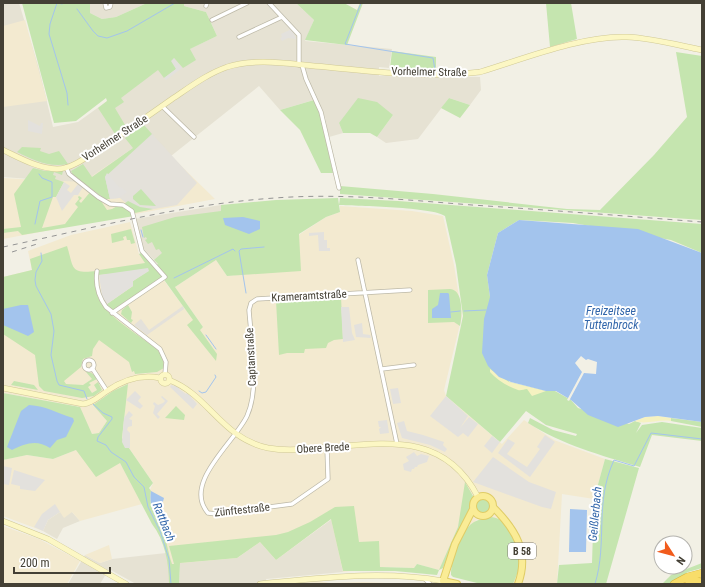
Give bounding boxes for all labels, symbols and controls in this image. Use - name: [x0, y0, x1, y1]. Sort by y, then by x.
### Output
- street label: Vorhelmer Straße: [391, 65, 467, 79]
- street label: Vorhelmer Straße: [80, 112, 150, 164]
- street label: Krameramtstraße: [271, 288, 347, 304]
- water label: Freizeitsee Tuttenbrock: [584, 304, 639, 332]
- street label: Captanstraße: [243, 328, 259, 386]
- street label: Obere Brede: [296, 440, 350, 456]
- water label: Geißlerbach: [586, 486, 604, 542]
- water label: Rattbach: [150, 500, 178, 544]
- street label: Zünftestraße: [214, 501, 270, 519]
- north arrow: [653, 535, 693, 575]
- road number: B 58: [508, 543, 536, 559]
- scale bar: [14, 549, 110, 575]
- text: N: [673, 554, 688, 567]
- text: 200 m: [20, 556, 50, 570]

